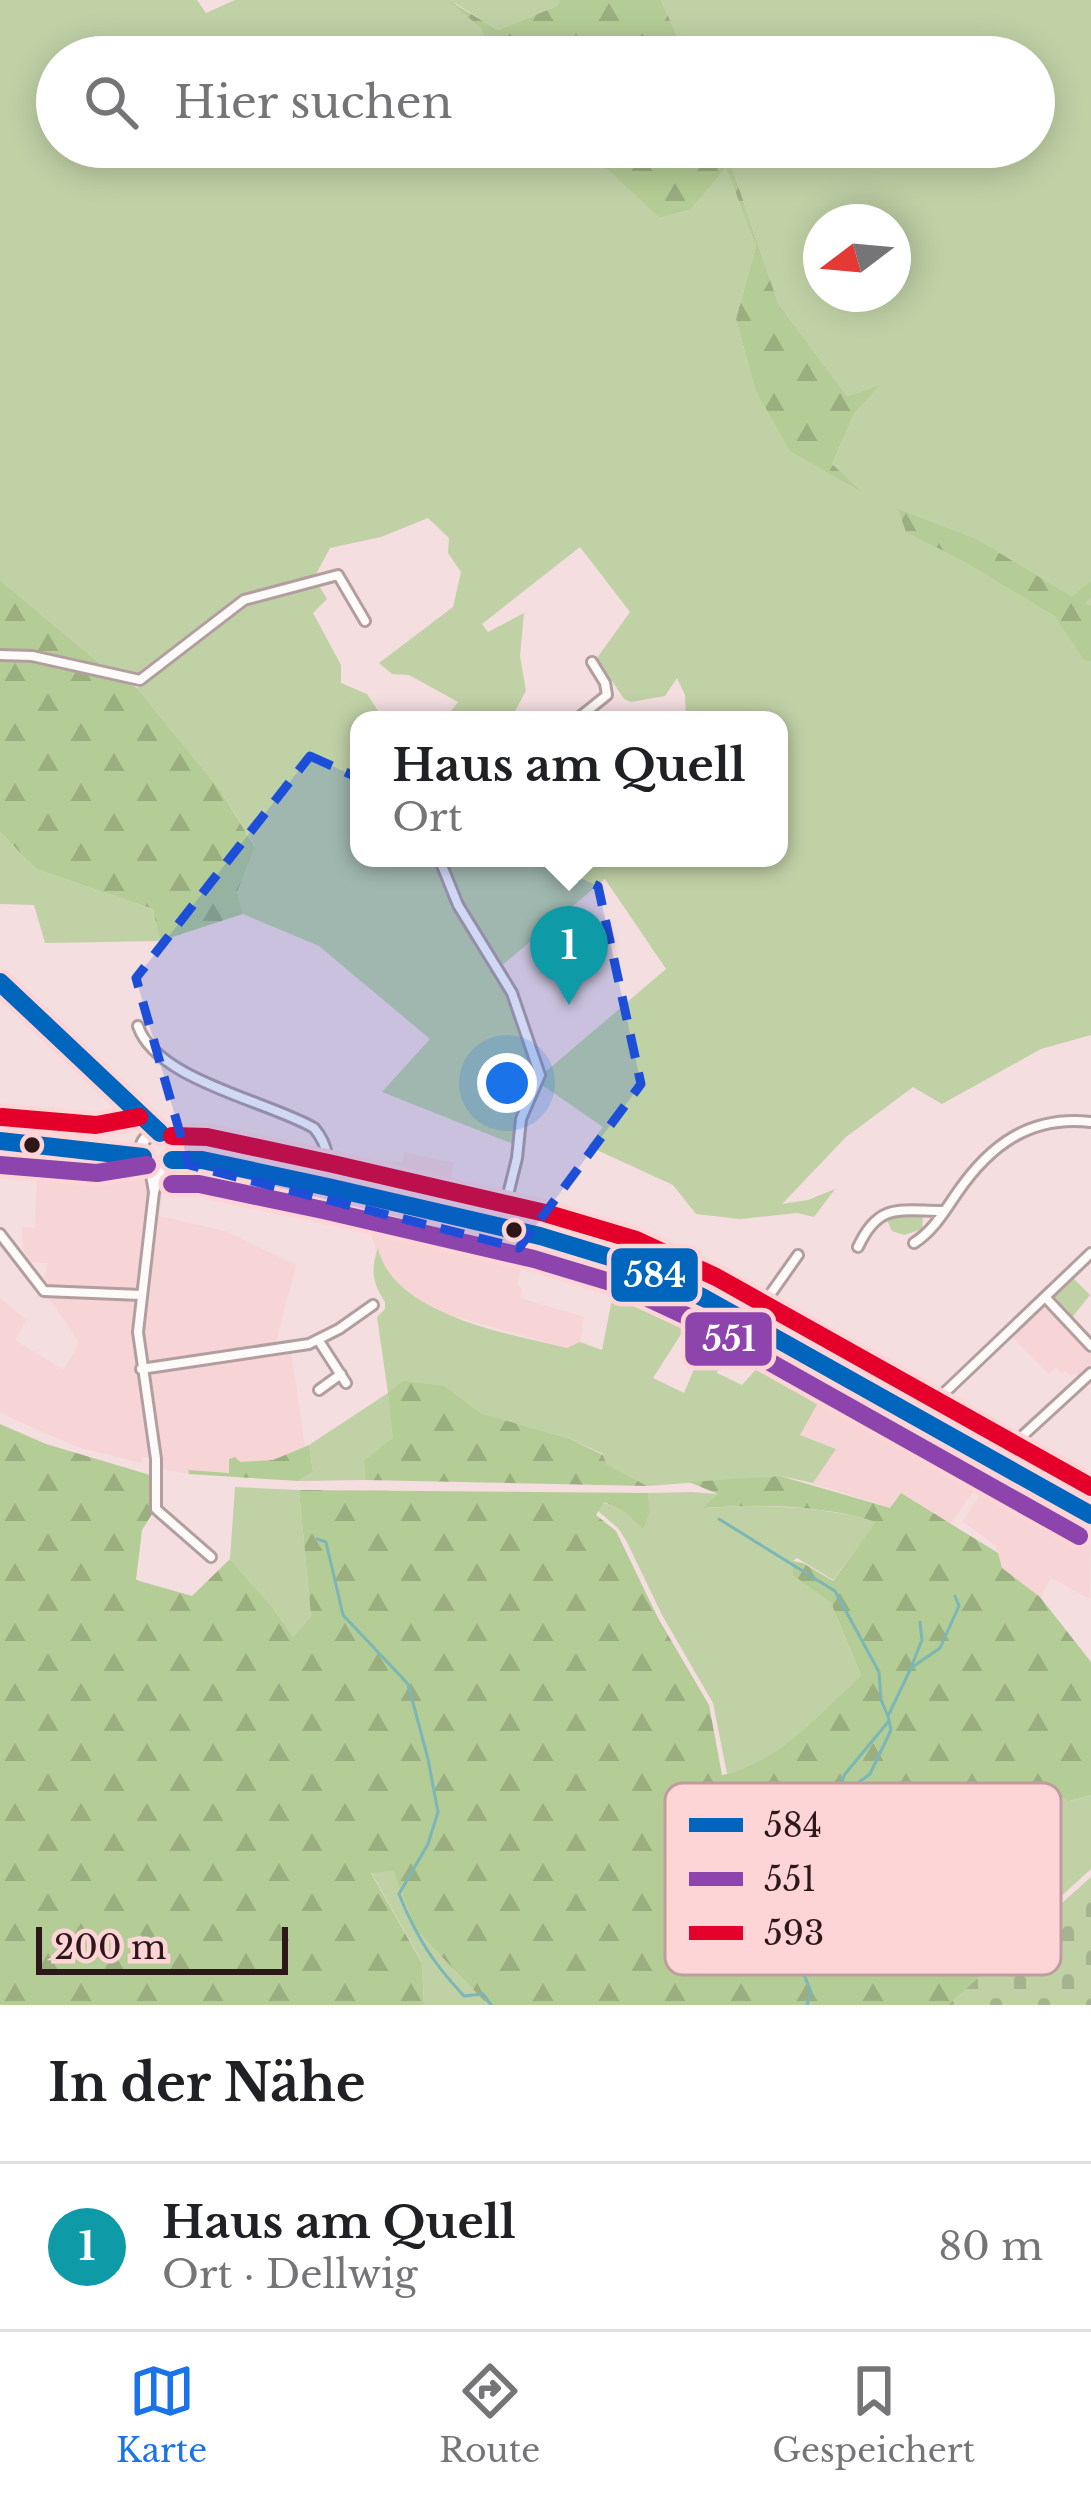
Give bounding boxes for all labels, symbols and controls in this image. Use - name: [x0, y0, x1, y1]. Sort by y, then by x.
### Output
- search box: [36, 36, 1055, 168]
- icon: search: [78, 69, 144, 135]
- text: Hier suchen: [174, 74, 452, 130]
- north arrow: [803, 204, 911, 312]
- popup: [350, 711, 788, 867]
- text: Haus am Quell: [392, 737, 746, 793]
- text: Ort: [392, 793, 462, 842]
- pin: 1: [530, 906, 608, 1005]
- your location: [477, 1053, 537, 1113]
- unlabelled marker: [21, 1134, 43, 1156]
- unlabelled marker: [503, 1219, 525, 1241]
- line badge: 584: [609, 1246, 700, 1304]
- text: 584: [624, 1255, 686, 1296]
- line badge: 551: [683, 1310, 774, 1368]
- text: 551: [702, 1319, 756, 1360]
- legend: [665, 1783, 1061, 1975]
- text: 584: [764, 1805, 822, 1846]
- text: 551: [764, 1859, 816, 1900]
- text: 593: [764, 1913, 824, 1954]
- scale bar: [36, 1921, 288, 1974]
- text: 200 m: [54, 1927, 166, 1968]
- text: In der Nähe: [48, 2052, 366, 2115]
- text: Haus am Quell: [162, 2194, 516, 2250]
- text: 1: [78, 2222, 96, 2271]
- text: 80 m: [938, 2222, 1043, 2271]
- text: Ort · Dellwig: [162, 2250, 418, 2299]
- tab: Karte: [116, 2358, 207, 2471]
- tab: Route: [439, 2358, 540, 2471]
- tab: Gespeichert: [772, 2358, 975, 2471]

